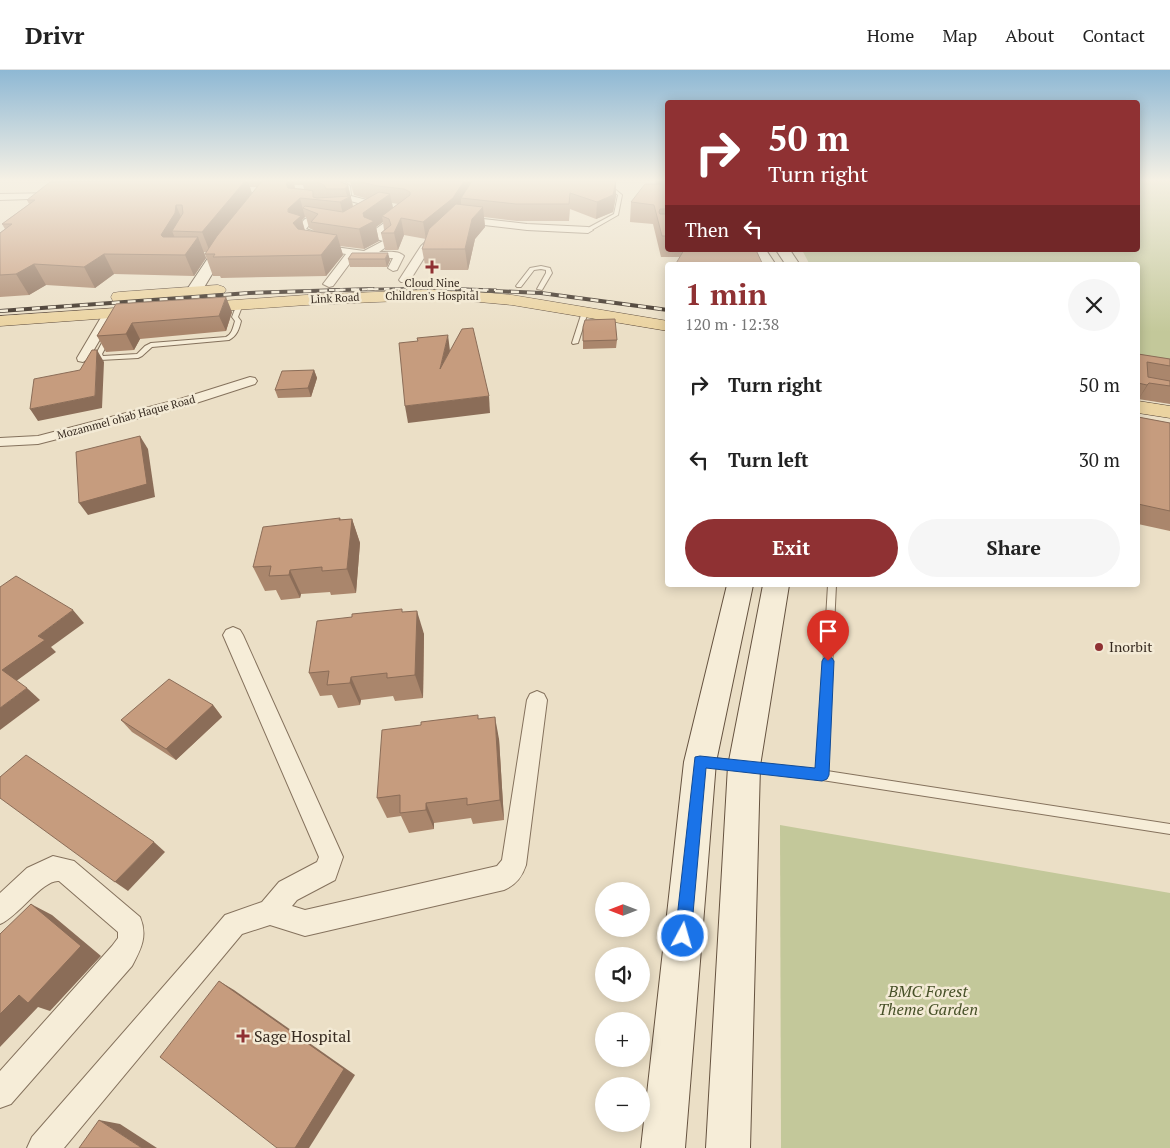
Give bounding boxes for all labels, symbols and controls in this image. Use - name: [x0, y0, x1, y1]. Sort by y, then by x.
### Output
- text: Drivr: [25, 19, 84, 51]
- text: Home: [867, 23, 914, 47]
- text: Map: [942, 23, 977, 47]
- text: About: [1005, 23, 1054, 47]
- text: Contact: [1082, 23, 1145, 47]
- text: 50 m: [768, 115, 849, 161]
- icon: right: [685, 120, 750, 185]
- text: Turn right: [768, 159, 868, 188]
- icon: left: [739, 215, 767, 243]
- text: Then: [685, 217, 729, 242]
- marker: Cloud Nine Children's Hospital: [425, 260, 439, 274]
- text: 1 min: [685, 274, 767, 314]
- place label: Cloud Nine Children's Hospital: [385, 276, 479, 303]
- button: close: [1068, 279, 1120, 331]
- street label: Link Road: [310, 290, 360, 306]
- text: 120 m · 12:38: [685, 313, 779, 335]
- icon: right: [685, 371, 713, 399]
- text: Turn right: [728, 372, 822, 397]
- text: 50 m: [1079, 372, 1120, 397]
- street label: Mozammel ohab Haque Road: [55, 392, 197, 442]
- icon: left: [685, 446, 713, 474]
- text: Turn left: [728, 447, 809, 472]
- text: 30 m: [1079, 447, 1120, 472]
- button: Exit: [685, 519, 898, 577]
- button: Share: [908, 519, 1120, 577]
- pin: [807, 610, 849, 661]
- icon: arrive: [814, 617, 842, 645]
- place label: Inorbit: [1109, 637, 1153, 656]
- marker: Inorbit: [1093, 641, 1105, 653]
- north arrow: [595, 882, 650, 938]
- map controls: [595, 882, 650, 1132]
- position arrow: [656, 909, 708, 961]
- button: sound: [595, 947, 650, 1002]
- park label: BMC Forest Theme Garden: [878, 980, 978, 1020]
- button: +: [595, 1012, 650, 1067]
- place label: Sage Hospital: [254, 1025, 351, 1047]
- marker: Sage Hospital: [236, 1029, 250, 1043]
- button: −: [595, 1077, 650, 1132]

